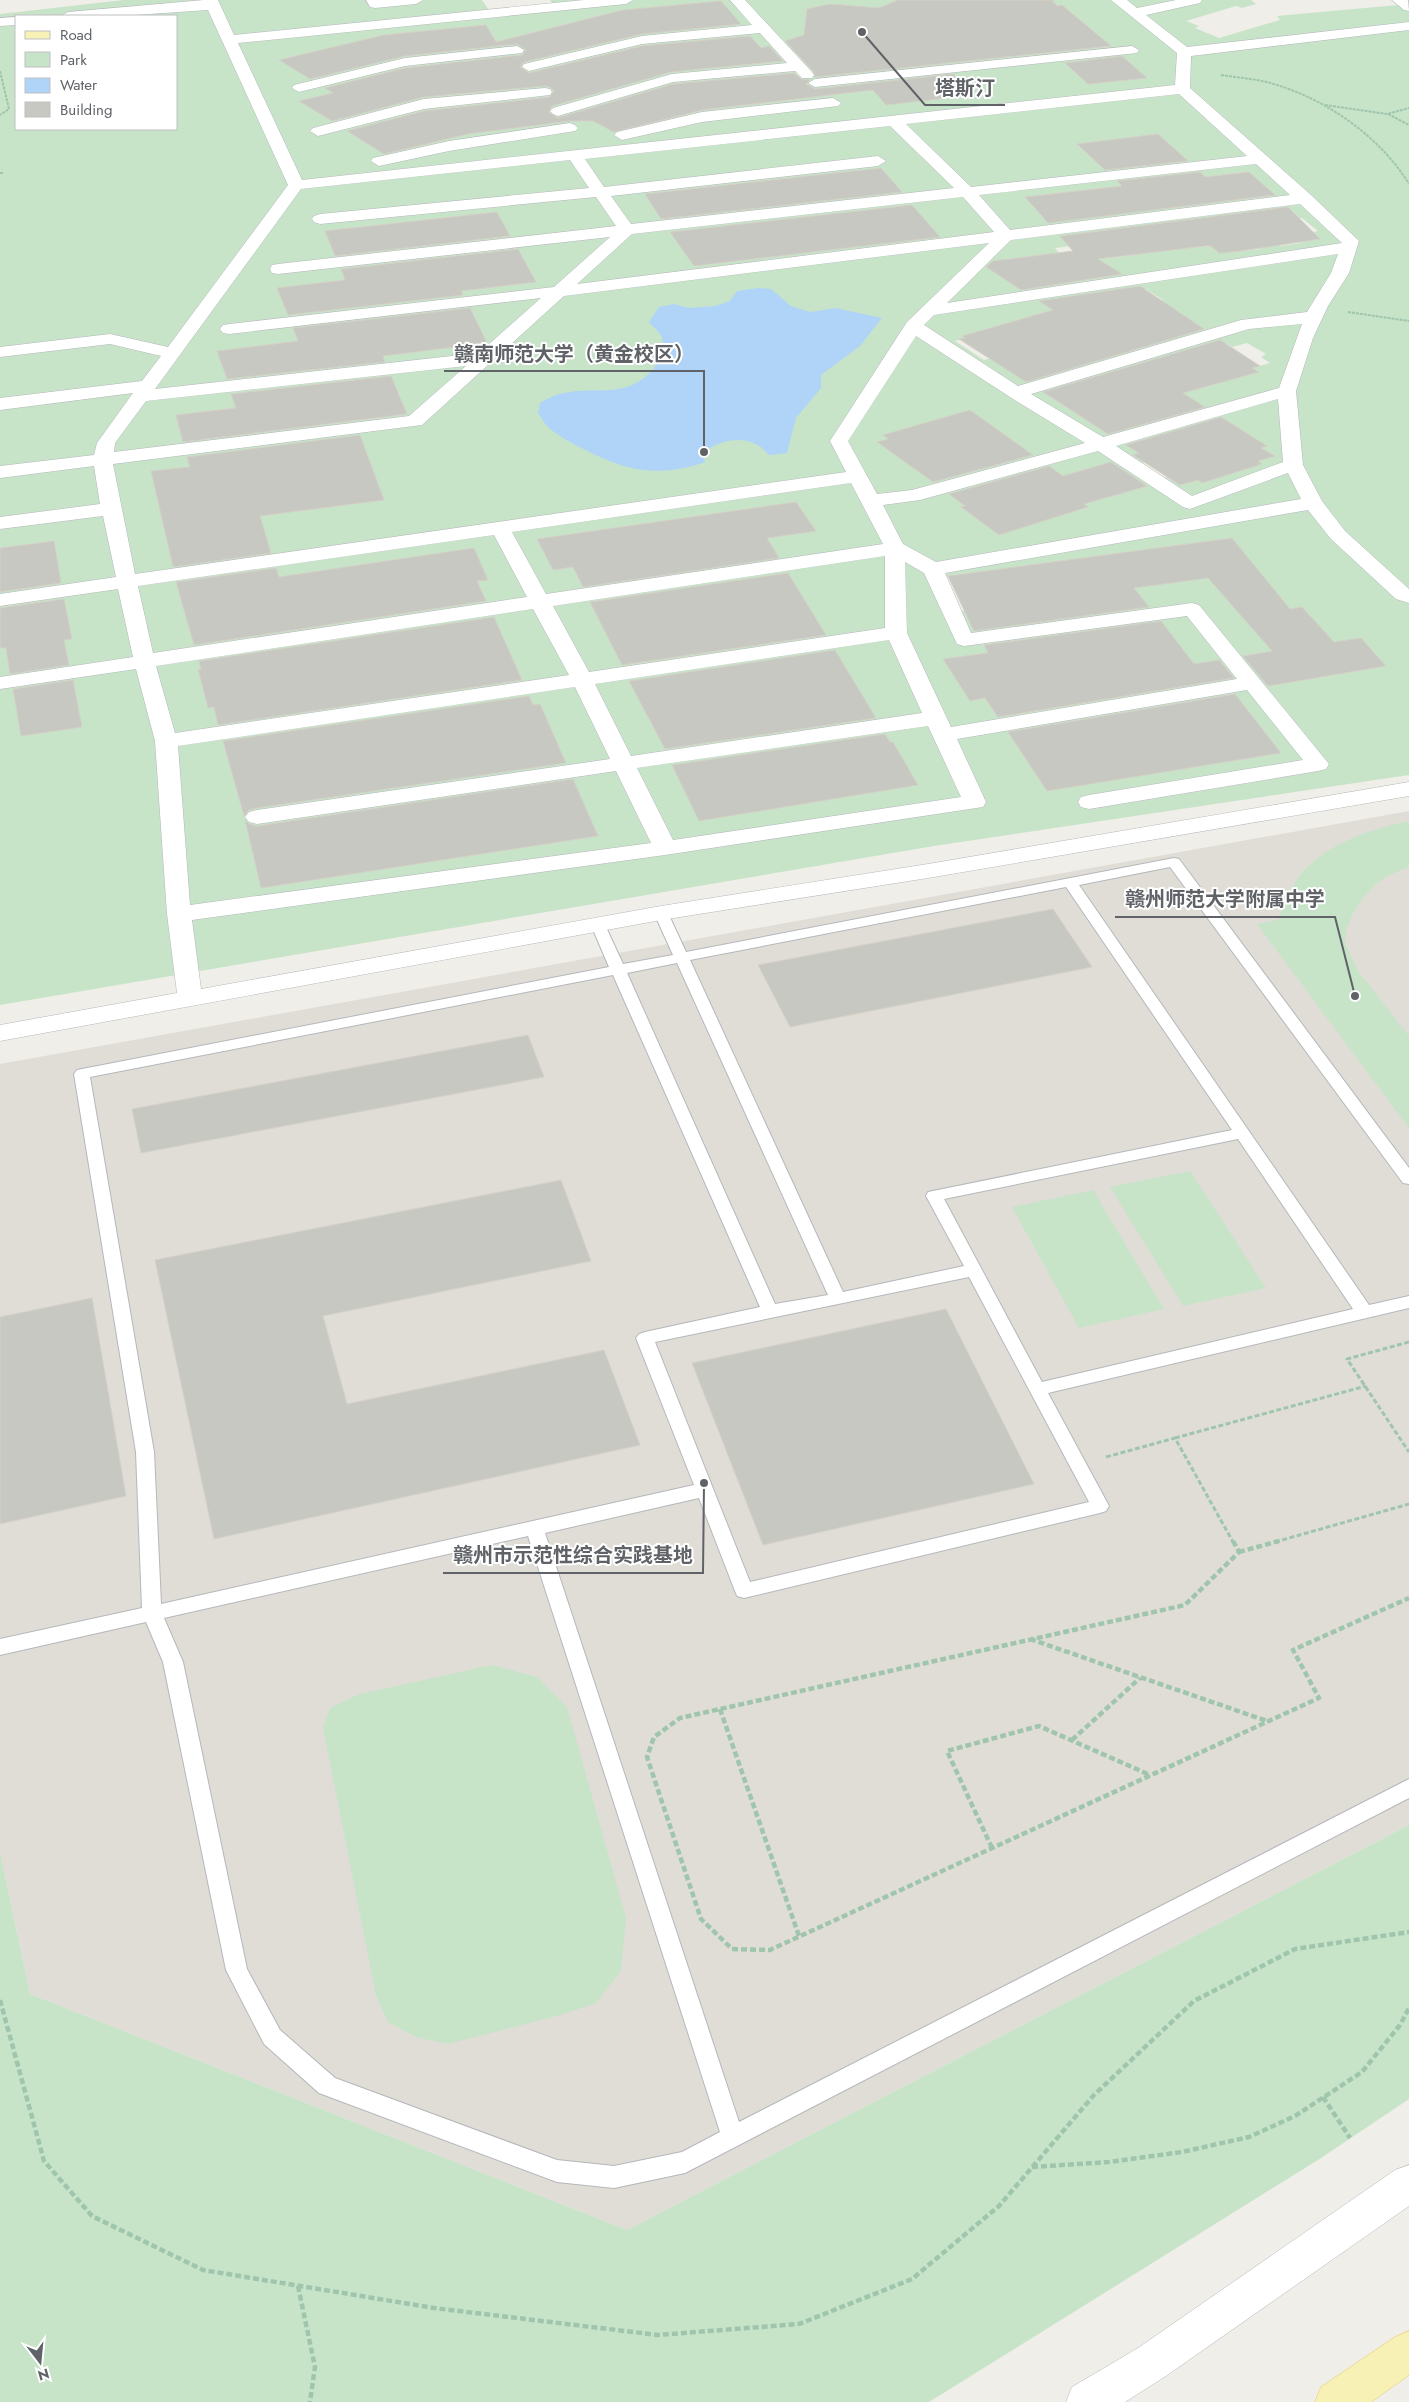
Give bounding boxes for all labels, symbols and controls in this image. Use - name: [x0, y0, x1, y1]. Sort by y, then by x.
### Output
- legend: [15, 15, 178, 130]
- text: Road: [60, 24, 92, 46]
- text: Park: [60, 49, 87, 71]
- callout: 塔斯汀: [925, 70, 1005, 105]
- text: Water: [60, 74, 98, 96]
- text: 塔斯汀: [935, 74, 995, 103]
- text: Building: [60, 99, 112, 121]
- callout: 赣南师范大学（黄金校区）: [444, 336, 704, 371]
- text: 赣南师范大学（黄金校区）: [454, 340, 694, 369]
- callout: 赣州师范大学附属中学: [1115, 882, 1335, 917]
- text: 赣州师范大学附属中学: [1125, 885, 1325, 914]
- callout: 赣州市示范性综合实践基地: [443, 1538, 703, 1573]
- text: 赣州市示范性综合实践基地: [453, 1541, 693, 1570]
- north arrow: [15, 2337, 65, 2387]
- text: N: [35, 2363, 52, 2386]

